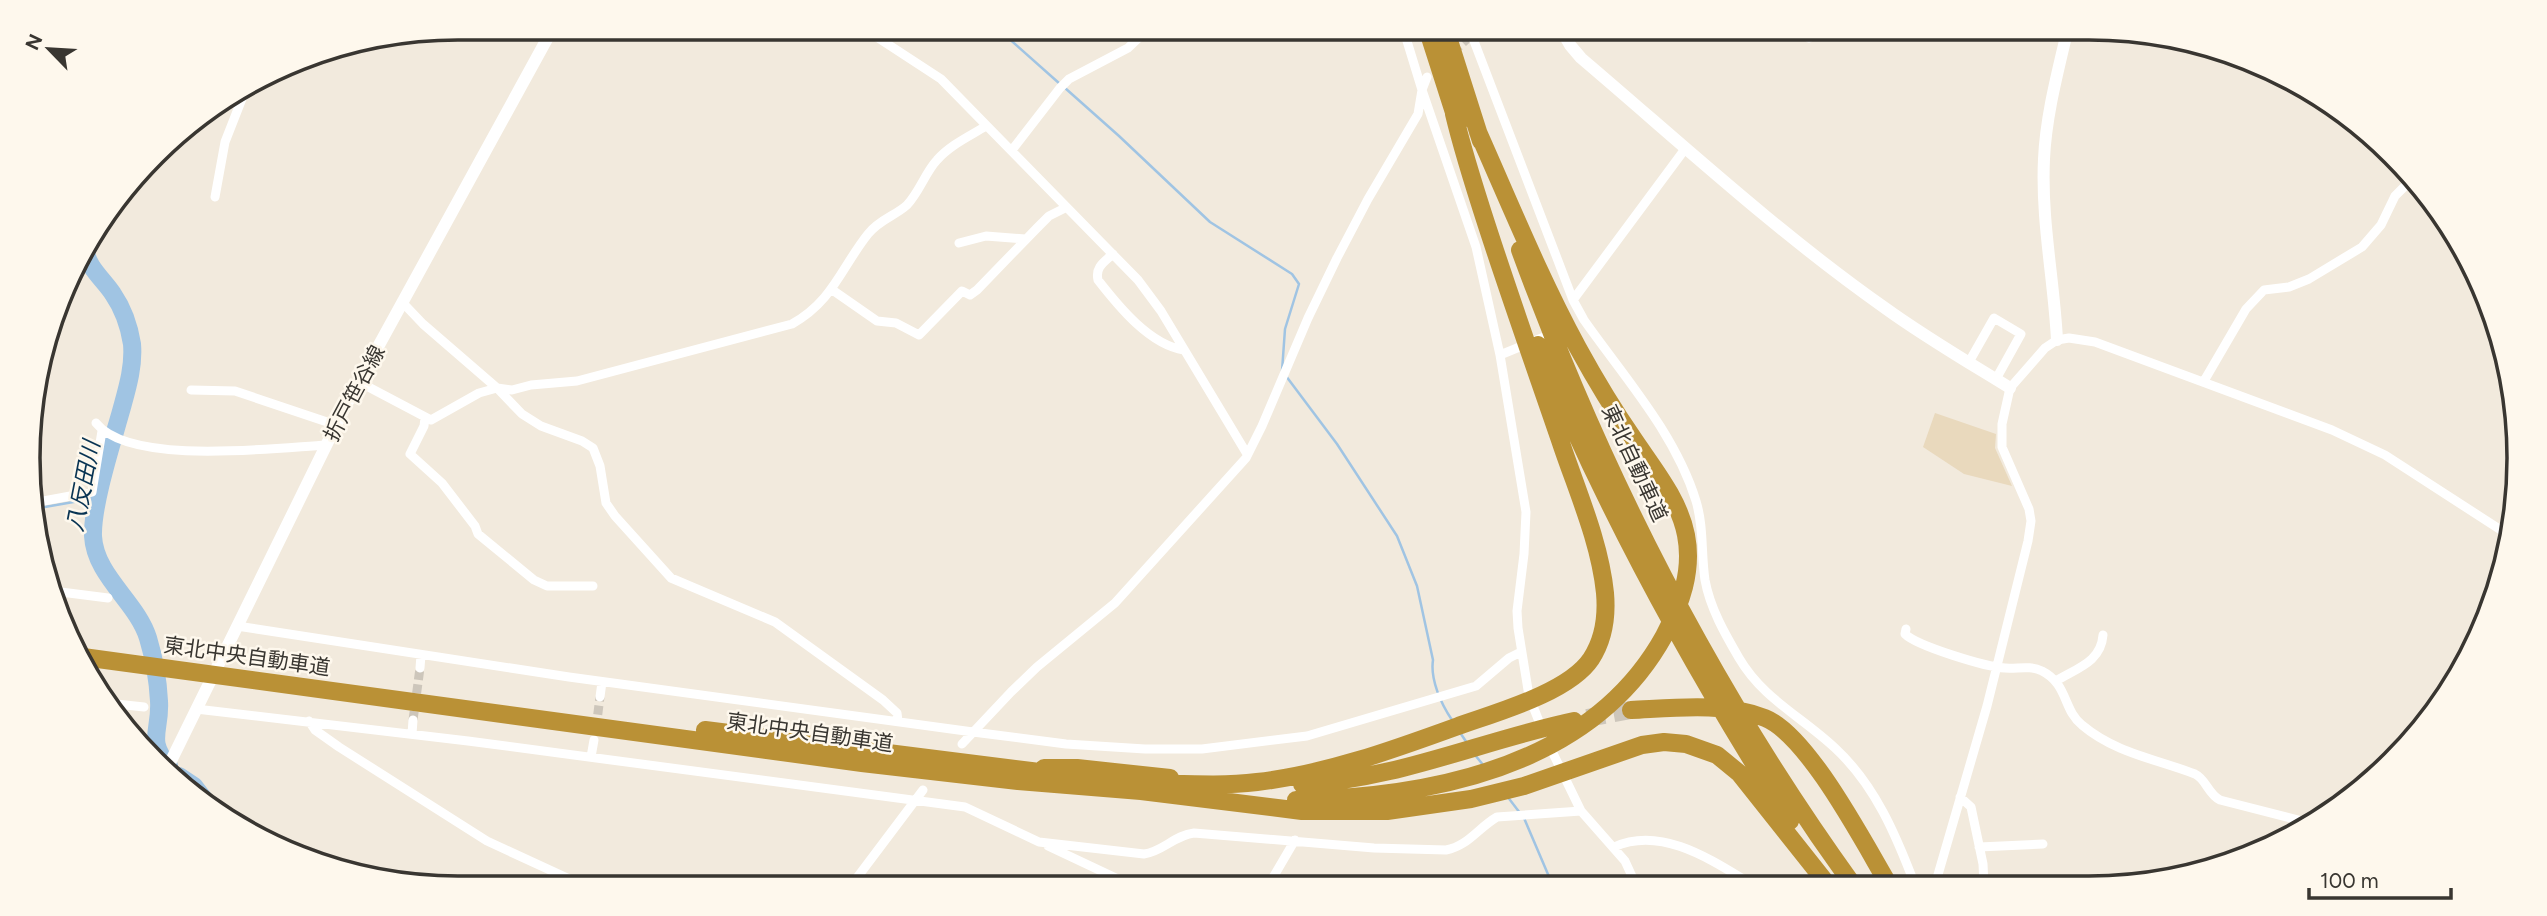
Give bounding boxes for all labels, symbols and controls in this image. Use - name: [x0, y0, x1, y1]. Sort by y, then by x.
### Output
- north arrow: [14, 14, 84, 84]
- text: N: [21, 31, 48, 54]
- street label: 折戸笹谷線: [318, 341, 390, 445]
- street label: 東北自動車道: [1597, 401, 1673, 525]
- water label: 八反田川: [60, 435, 106, 534]
- street label: 東北中央自動車道: [162, 632, 332, 680]
- street label: 東北中央自動車道: [725, 708, 895, 756]
- scale bar: [2309, 856, 2451, 900]
- text: 100 m: [2320, 868, 2379, 893]

